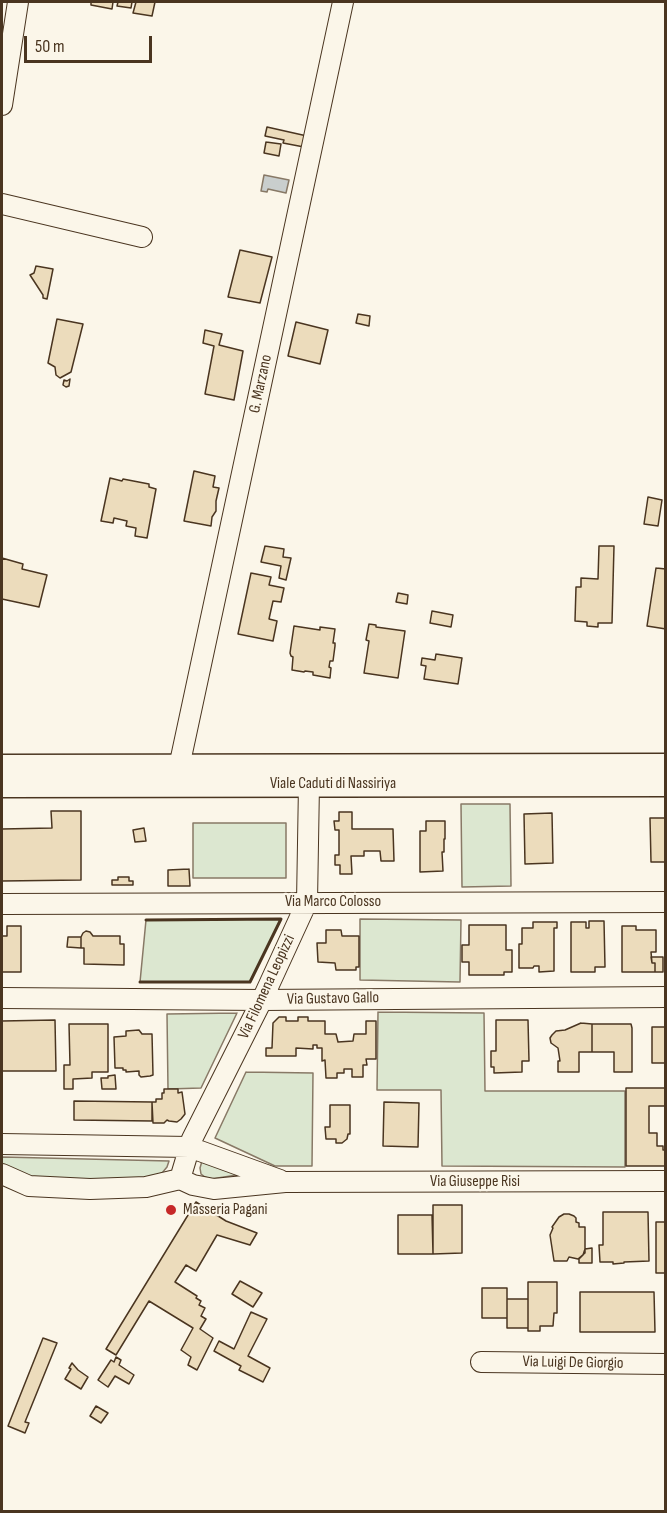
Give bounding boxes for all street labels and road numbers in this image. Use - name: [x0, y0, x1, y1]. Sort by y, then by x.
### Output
- street label: G. Marzano: [245, 353, 277, 415]
- street label: Viale Caduti di Nassiriya: [270, 774, 396, 794]
- street label: Via Marco Colosso: [285, 892, 381, 912]
- street label: Via Filomena Leopizzi: [234, 932, 300, 1042]
- street label: Via Gustavo Gallo: [287, 989, 379, 1009]
- street label: Via Giuseppe Risi: [430, 1172, 520, 1192]
- street label: Via Luigi De Giorgio: [522, 1353, 624, 1373]

